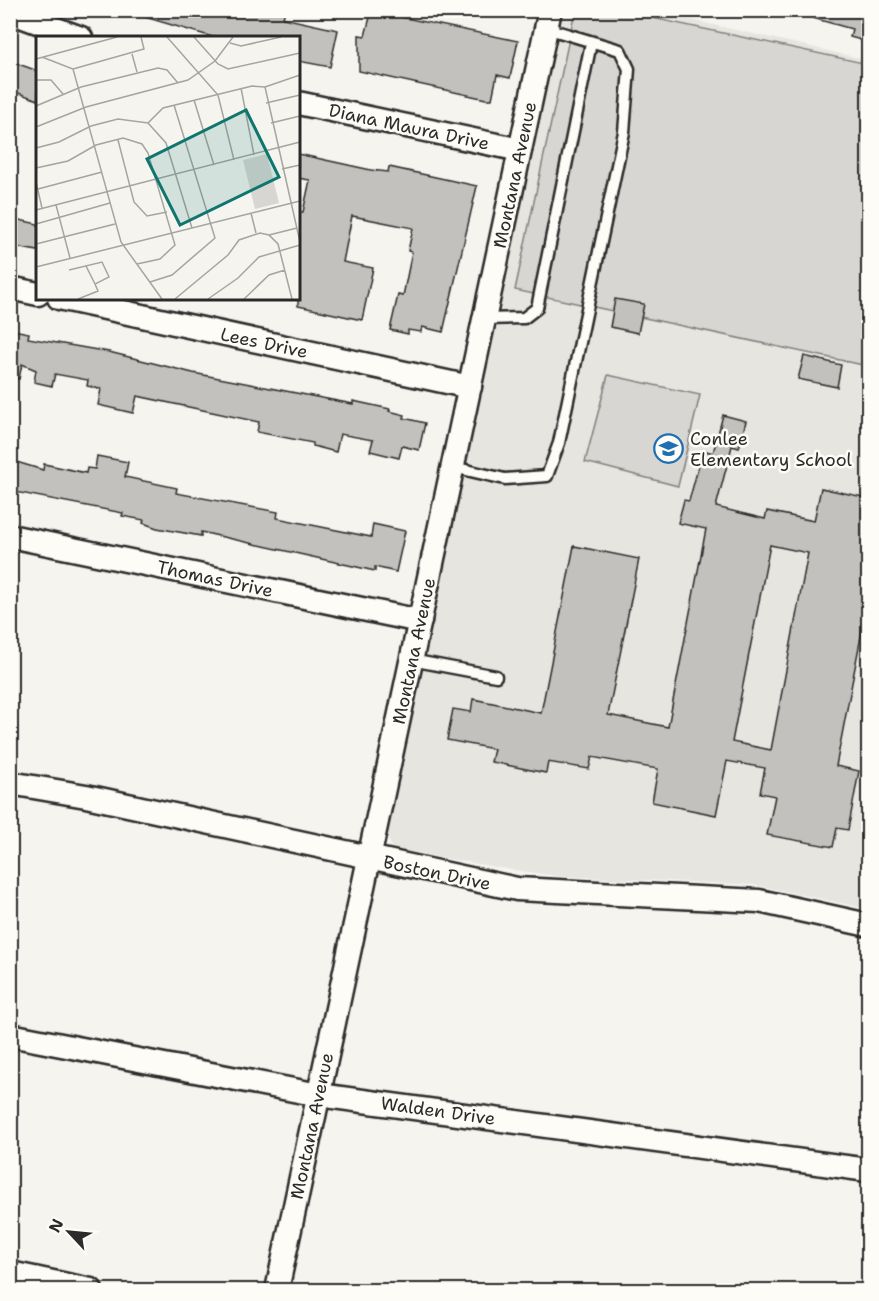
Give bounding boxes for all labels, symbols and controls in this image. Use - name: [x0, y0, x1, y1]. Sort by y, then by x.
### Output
- inset map: [36, 36, 300, 300]
- street label: Diana Maura Drive: [327, 98, 491, 156]
- street label: Montana Avenue: [488, 100, 542, 250]
- street label: Lees Drive: [218, 322, 310, 364]
- place label: Conlee Elementary School: [690, 427, 853, 472]
- school or university icon: Conlee Elementary School: [653, 433, 685, 465]
- street label: Thomas Drive: [155, 555, 275, 603]
- street label: Montana Avenue: [387, 576, 441, 726]
- street label: Boston Drive: [381, 850, 493, 896]
- street label: Montana Avenue: [285, 1051, 339, 1201]
- street label: Walden Drive: [379, 1091, 497, 1131]
- north arrow: [39, 1202, 99, 1262]
- text: N: [44, 1215, 68, 1236]

